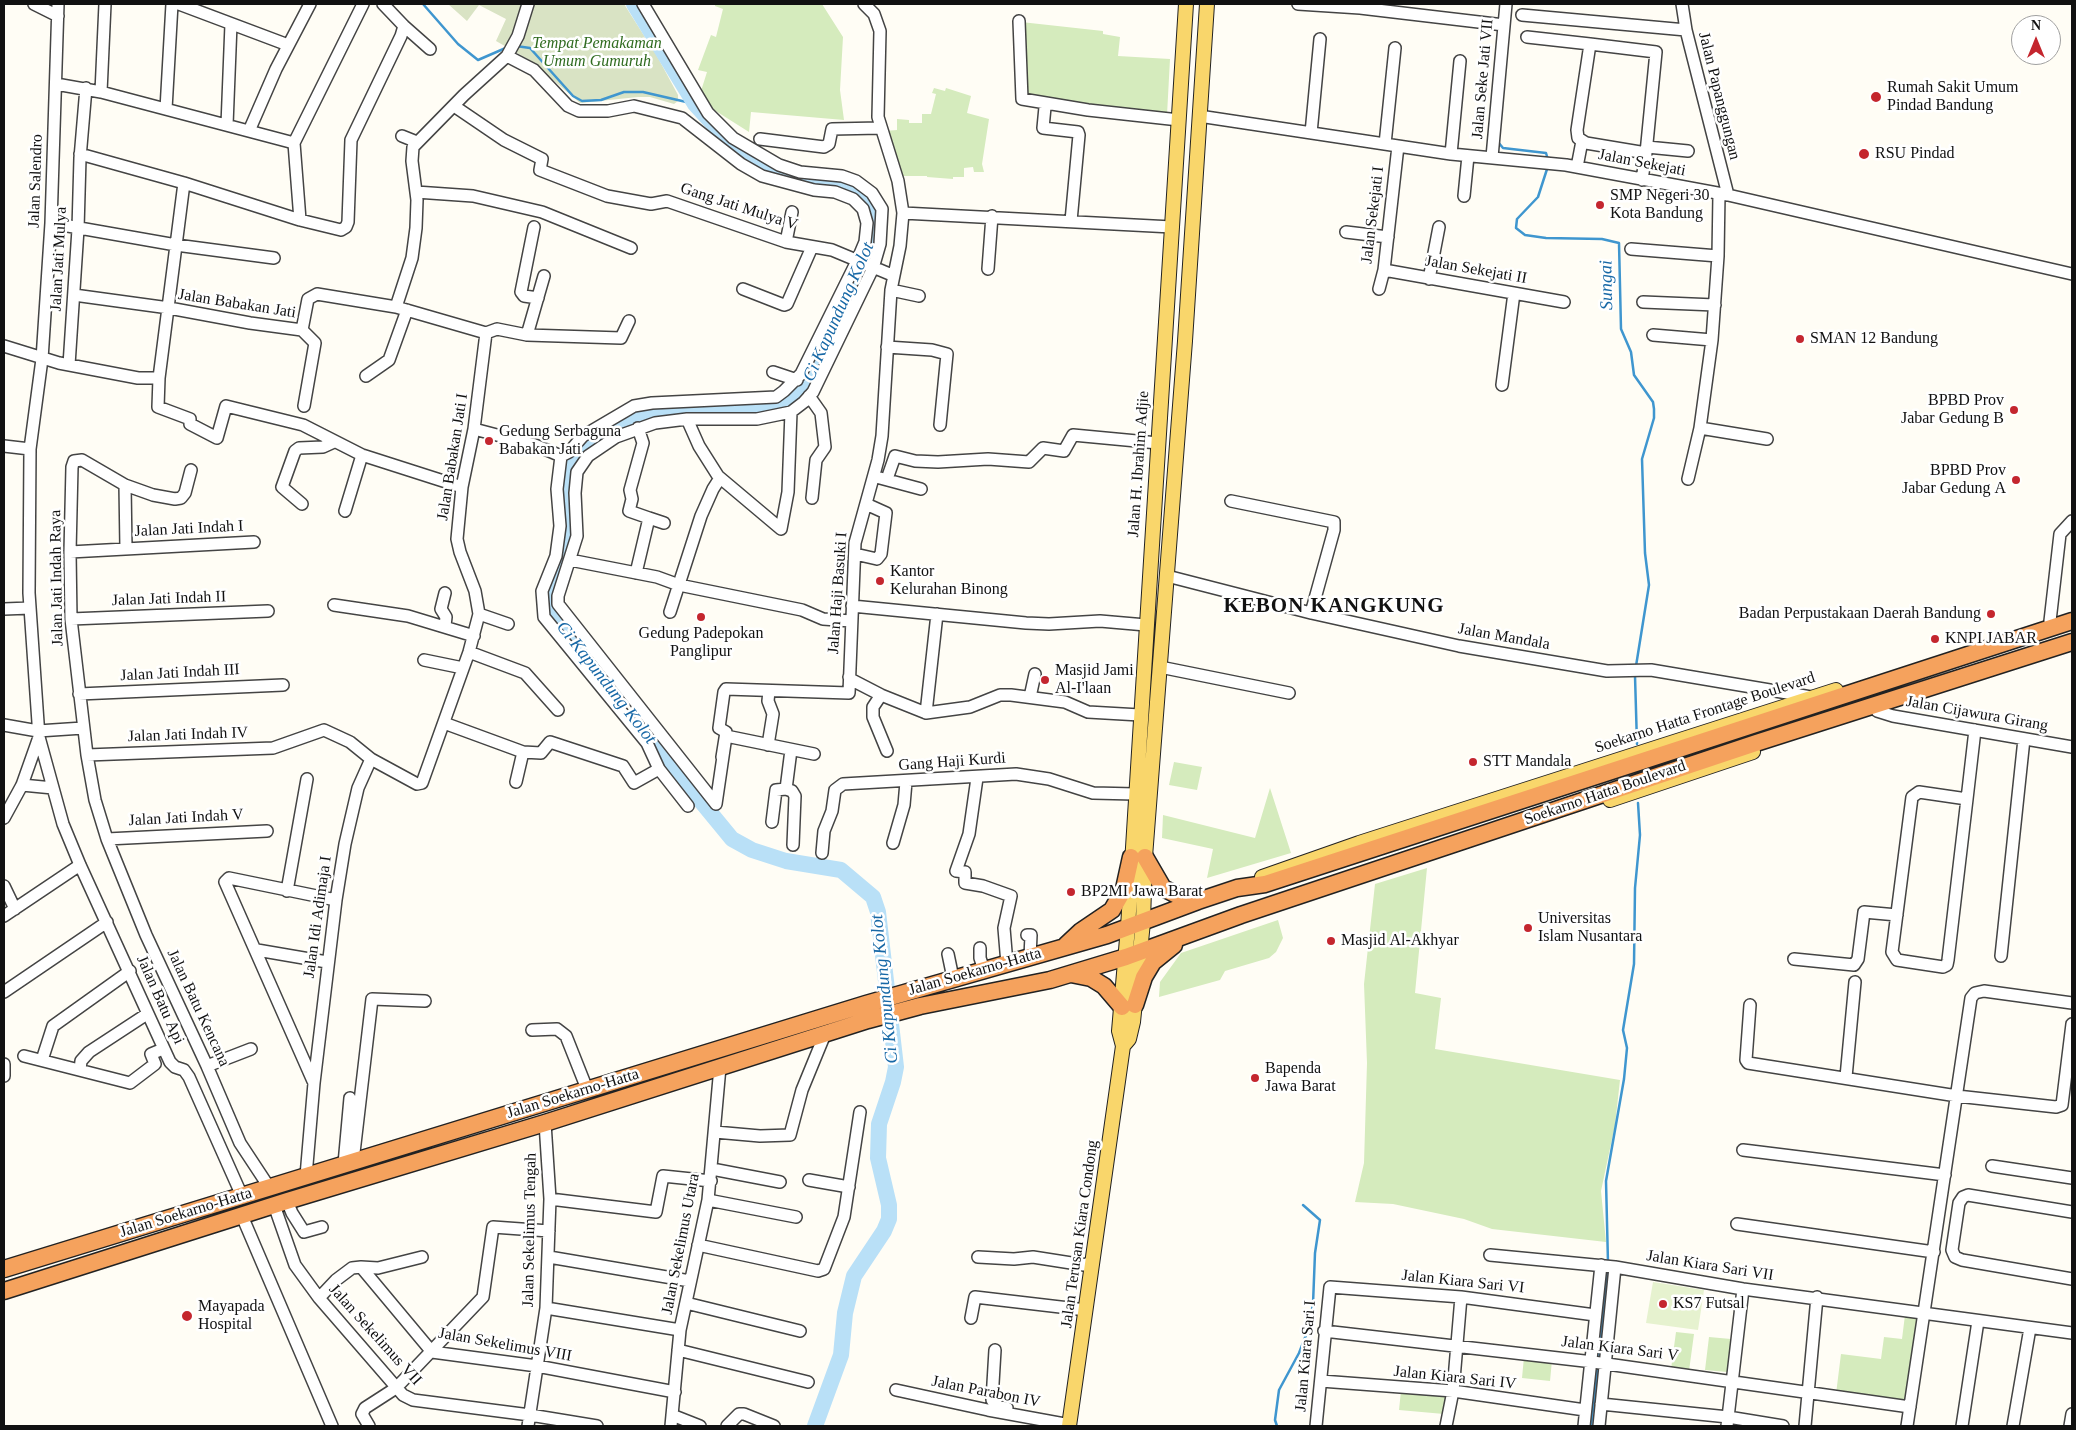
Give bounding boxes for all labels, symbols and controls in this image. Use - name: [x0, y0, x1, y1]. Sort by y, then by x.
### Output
- north arrow: [2011, 15, 2061, 65]
- street label: Jalan Seke Jati VII: [1468, 18, 1498, 140]
- text: N: [2031, 18, 2041, 33]
- street label: Jalan Papanggungan: [1694, 30, 1744, 162]
- park label: Tempat Pemakaman Umum Gumuruh: [532, 34, 662, 72]
- place label: Rumah Sakit Umum Pindad Bandung: [1887, 78, 2019, 116]
- marker: Rumah Sakit Umum Pindad Bandung: [1869, 90, 1883, 104]
- street label: Jalan Salendro: [25, 134, 47, 228]
- place label: RSU Pindad: [1875, 144, 1955, 164]
- street label: Jalan Sekejati: [1597, 145, 1687, 181]
- marker: RSU Pindad: [1857, 147, 1871, 161]
- street label: Jalan Sekejati I: [1358, 165, 1388, 265]
- street label: Gang Jati Mulya V: [678, 179, 800, 235]
- place label: SMP Negeri 30 Kota Bandung: [1610, 186, 1710, 224]
- marker: SMP Negeri 30 Kota Bandung: [1594, 199, 1606, 211]
- street label: Jalan Jati Mulya: [47, 206, 71, 312]
- water label: Ci Kapundung Kolot: [799, 239, 879, 385]
- street label: Jalan Sekejati II: [1424, 252, 1528, 288]
- water label: Sungai: [1596, 260, 1618, 310]
- street label: Jalan Babakan Jati: [177, 285, 297, 323]
- place label: SMAN 12 Bandung: [1810, 329, 1938, 349]
- marker: SMAN 12 Bandung: [1794, 333, 1806, 345]
- street label: Jalan H. Ibrahim Adjie: [1124, 390, 1154, 538]
- place label: BPBD Prov Jabar Gedung B: [1901, 391, 2004, 429]
- street label: Jalan Babakan Jati I: [433, 392, 473, 522]
- marker: BPBD Prov Jabar Gedung B: [2008, 404, 2020, 416]
- place label: Gedung Serbaguna Babakan Jati: [499, 422, 621, 460]
- marker: Gedung Serbaguna Babakan Jati: [483, 435, 495, 447]
- place label: BPBD Prov Jabar Gedung A: [1902, 461, 2006, 499]
- marker: BPBD Prov Jabar Gedung A: [2010, 474, 2022, 486]
- street label: Jalan Jati Indah Raya: [46, 510, 68, 646]
- street label: Jalan Jati Indah I: [134, 517, 244, 541]
- street label: Jalan Haji Basuki I: [824, 531, 852, 655]
- place label: Kantor Kelurahan Binong: [890, 562, 1008, 600]
- marker: Kantor Kelurahan Binong: [874, 575, 886, 587]
- street label: Jalan Jati Indah II: [112, 587, 226, 611]
- district label: KEBON KANGKUNG: [1222, 594, 1446, 620]
- place label: Badan Perpustakaan Daerah Bandung: [1739, 604, 1981, 624]
- marker: Badan Perpustakaan Daerah Bandung: [1985, 608, 1997, 620]
- marker: Gedung Padepokan Panglipur: [695, 611, 707, 623]
- water label: Ci Kapundung Kolot: [551, 617, 661, 749]
- street label: Jalan Mandala: [1457, 619, 1551, 655]
- place label: Gedung Padepokan Panglipur: [639, 624, 763, 662]
- place label: KNPI JABAR: [1945, 629, 2037, 649]
- marker: KNPI JABAR: [1929, 633, 1941, 645]
- street label: Jalan Jati Indah III: [120, 660, 240, 686]
- place label: Masjid Jami Al-I'laan: [1055, 661, 1134, 699]
- street label: Soekarno Hatta Frontage Boulevard: [1592, 668, 1818, 758]
- marker: Masjid Jami Al-I'laan: [1039, 674, 1051, 686]
- street label: Jalan Cijawura Girang: [1904, 692, 2050, 736]
- street label: Jalan Jati Indah IV: [127, 723, 249, 747]
- street label: Gang Haji Kurdi: [898, 749, 1006, 775]
- place label: STT Mandala: [1483, 752, 1571, 772]
- marker: STT Mandala: [1467, 756, 1479, 768]
- street label: Soekarno Hatta Boulevard: [1522, 756, 1688, 830]
- street label: Jalan Jati Indah V: [128, 805, 244, 831]
- street label: Jalan Idi Adimaja I: [300, 855, 336, 979]
- place label: BP2MI Jawa Barat: [1081, 882, 1203, 902]
- marker: BP2MI Jawa Barat: [1065, 886, 1077, 898]
- place label: Universitas Islam Nusantara: [1538, 909, 1642, 947]
- water label: Ci Kapundung Kolot: [866, 913, 904, 1065]
- marker: Universitas Islam Nusantara: [1522, 922, 1534, 934]
- place label: Masjid Al-Akhyar: [1341, 931, 1459, 951]
- marker: Masjid Al-Akhyar: [1325, 935, 1337, 947]
- street label: Jalan Soekarno-Hatta: [906, 944, 1044, 1000]
- street label: Jalan Batu Kencana: [162, 946, 234, 1070]
- street label: Jalan Batu Api: [132, 953, 188, 1047]
- place label: Bapenda Jawa Barat: [1265, 1059, 1336, 1097]
- street label: Jalan Soekarno-Hatta: [505, 1065, 641, 1123]
- marker: Bapenda Jawa Barat: [1249, 1072, 1261, 1084]
- street label: Jalan Terusan Kiara Condong: [1057, 1139, 1103, 1329]
- street label: Jalan Sekelimus Tengah: [519, 1153, 541, 1307]
- street label: Jalan Sekelimus Utara: [658, 1172, 704, 1316]
- street label: Jalan Soekarno-Hatta: [118, 1184, 254, 1242]
- street label: Jalan Kiara Sari VII: [1645, 1246, 1775, 1286]
- street label: Jalan Kiara Sari VI: [1401, 1266, 1525, 1298]
- street label: Jalan Sekelimus VII: [324, 1280, 426, 1390]
- place label: KS7 Futsal: [1673, 1294, 1745, 1314]
- place label: Mayapada Hospital: [198, 1297, 265, 1335]
- marker: KS7 Futsal: [1657, 1298, 1669, 1310]
- street label: Jalan Kiara Sari I: [1292, 1300, 1320, 1412]
- marker: Mayapada Hospital: [180, 1309, 194, 1323]
- street label: Jalan Sekelimus VIII: [437, 1324, 573, 1366]
- street label: Jalan Kiara Sari V: [1560, 1332, 1680, 1366]
- street label: Jalan Kiara Sari IV: [1393, 1362, 1517, 1394]
- street label: Jalan Parabon IV: [930, 1372, 1042, 1412]

